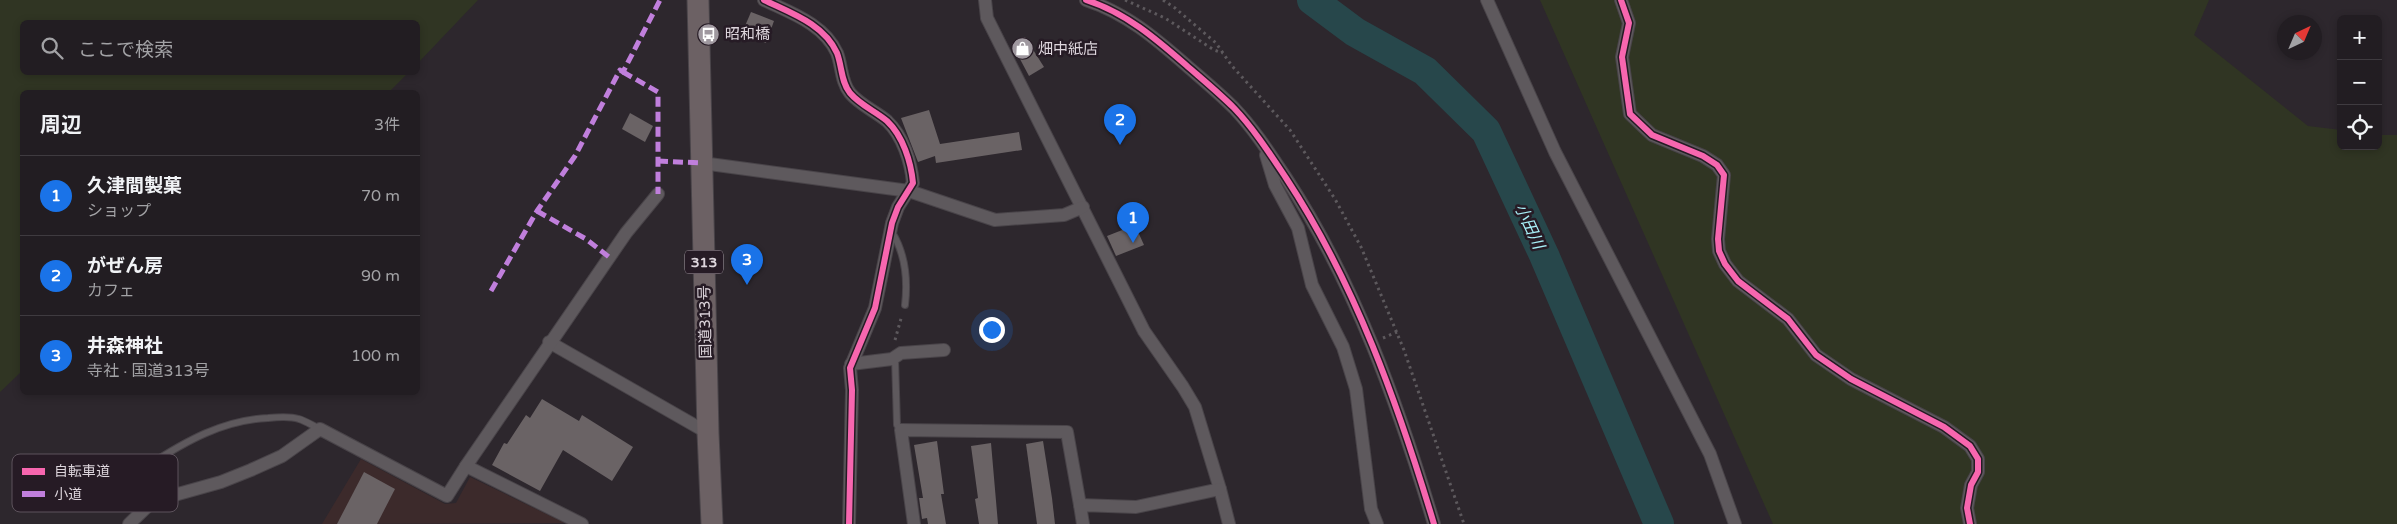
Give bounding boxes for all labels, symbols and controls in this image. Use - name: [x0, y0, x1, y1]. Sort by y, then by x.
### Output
- north arrow: [2277, 15, 2322, 60]
- map controls: [2337, 15, 2382, 150]
- button: +: [2337, 15, 2382, 60]
- search box: [20, 20, 420, 75]
- bus stop icon: 昭和橋: [697, 22, 721, 46]
- place label: 昭和橋: [725, 25, 770, 43]
- icon: search: [38, 34, 66, 62]
- shop icon: 畑中紙店: [1010, 37, 1034, 61]
- text: ここで検索: [78, 39, 173, 61]
- place label: 畑中紙店: [1038, 40, 1098, 58]
- button: −: [2337, 60, 2382, 105]
- pin: 2: [1104, 104, 1136, 145]
- button: locate: [2337, 105, 2382, 150]
- text: 周辺: [40, 113, 82, 138]
- text: 3件: [374, 115, 400, 135]
- text: 久津間製菓: [87, 175, 182, 197]
- text: 1: [51, 186, 61, 206]
- text: 70 m: [361, 186, 400, 206]
- water label: 小田川: [1510, 200, 1549, 254]
- text: ショップ: [87, 201, 151, 221]
- pin: 1: [1117, 202, 1149, 243]
- pin: 3: [731, 244, 763, 285]
- road number: 313: [685, 250, 723, 274]
- text: がぜん房: [87, 255, 163, 277]
- text: 2: [51, 266, 61, 286]
- text: 90 m: [361, 266, 400, 286]
- text: カフェ: [87, 281, 135, 301]
- street label: 国道313号: [695, 285, 715, 359]
- your location: [979, 317, 1005, 343]
- text: 井森神社: [87, 335, 163, 357]
- text: 3: [51, 346, 61, 366]
- text: 100 m: [351, 346, 400, 366]
- text: 寺社 · 国道313号: [87, 361, 210, 381]
- legend: [12, 454, 178, 512]
- text: 自転車道: [54, 463, 110, 480]
- text: 小道: [54, 486, 82, 503]

